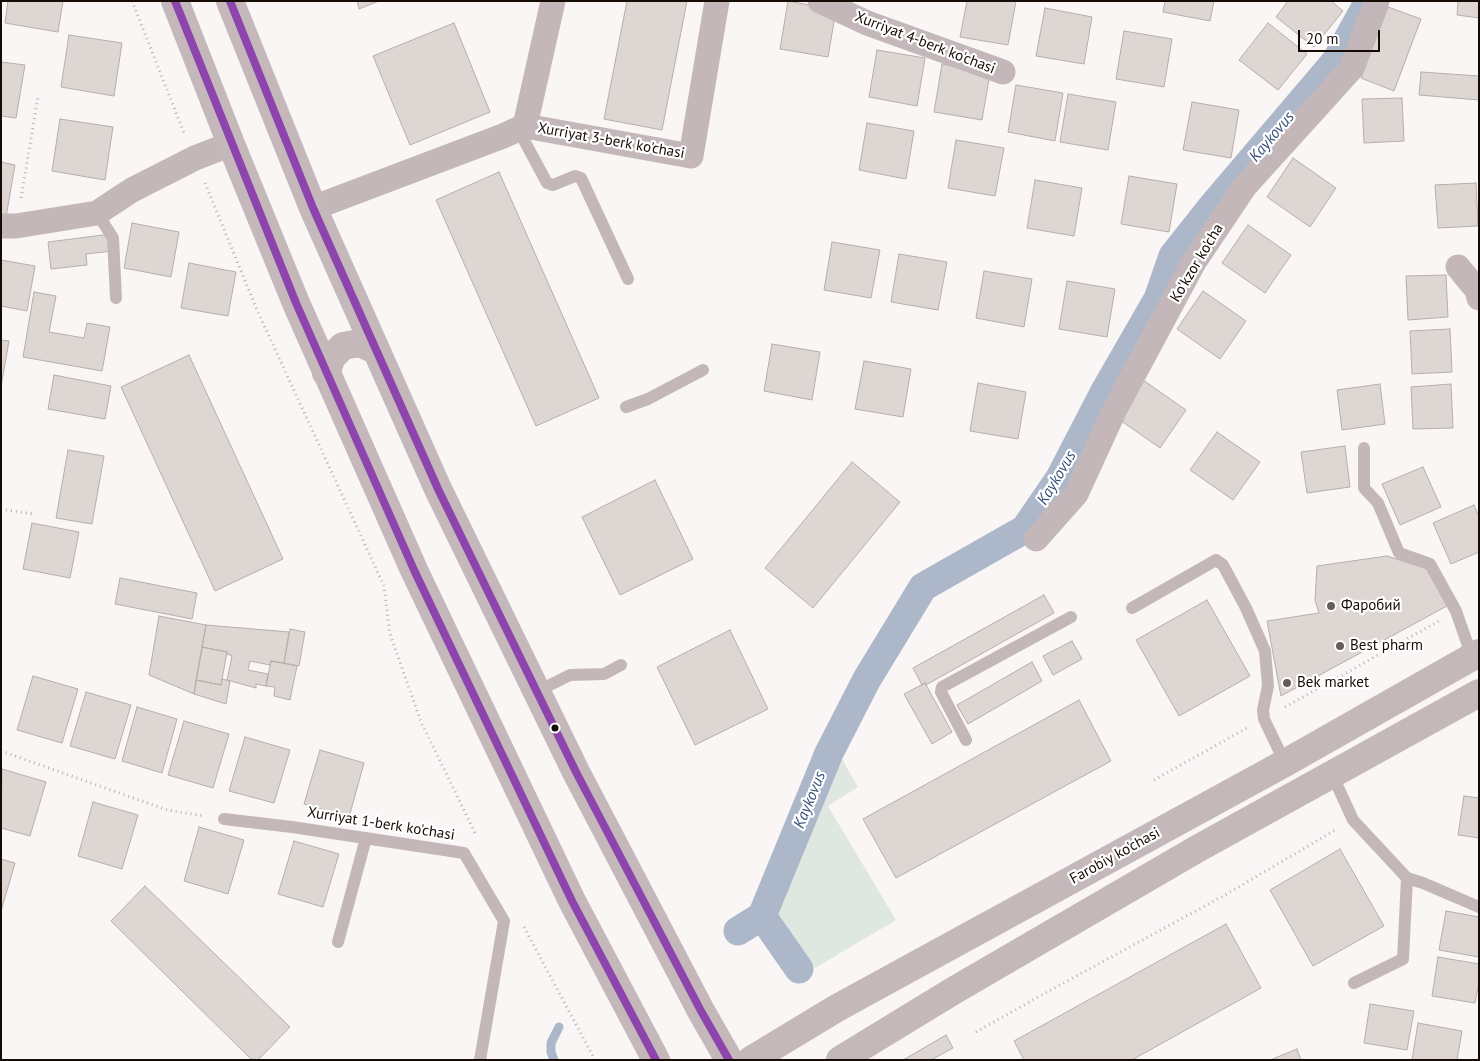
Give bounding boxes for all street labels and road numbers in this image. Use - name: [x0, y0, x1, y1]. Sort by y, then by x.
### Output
- street label: Xurriyat 4-berk ko'chasi: [852, 8, 998, 78]
- street label: Xurriyat 3-berk ko'chasi: [536, 119, 686, 163]
- street label: Ko'kzor ko'cha: [1167, 221, 1227, 305]
- street label: Xurriyat 1-berk ko'chasi: [306, 803, 456, 845]
- street label: Farobiy ko'chasi: [1067, 824, 1163, 888]

